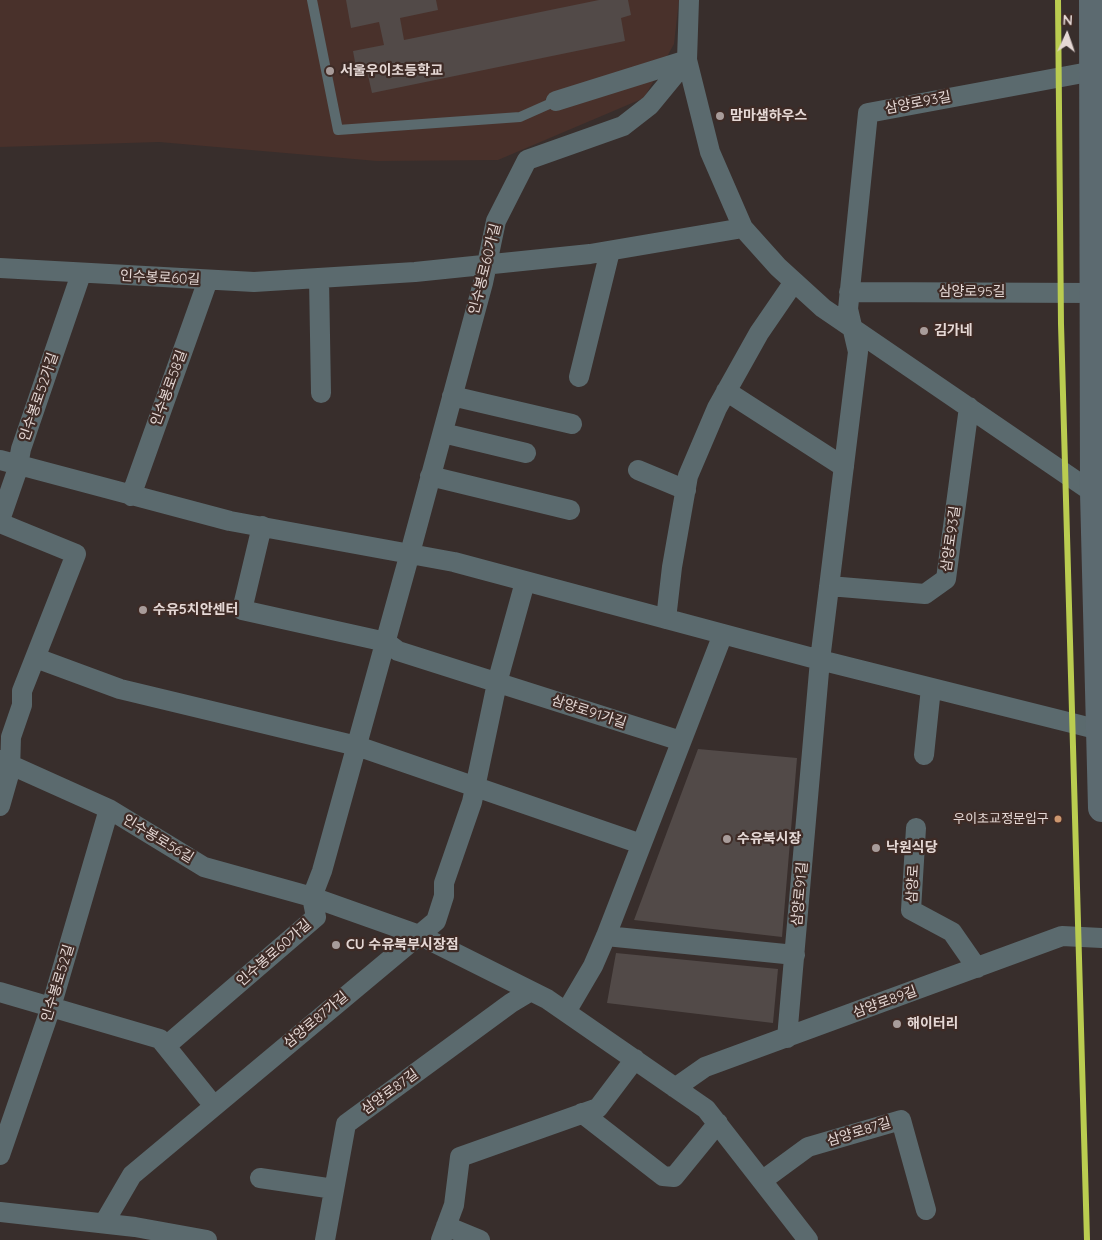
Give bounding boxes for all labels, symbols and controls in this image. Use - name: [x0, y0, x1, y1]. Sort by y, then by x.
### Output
- north arrow: [1042, 10, 1092, 60]
- text: N: [1062, 11, 1073, 29]
- place label: 서울우이초등학교: [340, 63, 443, 79]
- marker: 서울우이초등학교: [324, 65, 336, 77]
- street label: 삼양로93길: [884, 88, 952, 118]
- place label: 맘마샘하우스: [730, 108, 807, 124]
- marker: 맘마샘하우스: [714, 110, 726, 122]
- street label: 인수봉로60가길: [466, 222, 504, 316]
- street label: 인수봉로60길: [119, 268, 201, 288]
- street label: 삼양로95길: [939, 284, 1005, 300]
- place label: 김가네: [934, 323, 973, 339]
- marker: 김가네: [918, 325, 930, 337]
- street label: 인수봉로58길: [147, 348, 191, 428]
- street label: 인수봉로52가길: [16, 350, 62, 444]
- street label: 삼양로93길: [938, 505, 964, 573]
- place label: 수유5치안센터: [153, 602, 238, 618]
- marker: 수유5치안센터: [137, 604, 149, 616]
- street label: 삼양로91가길: [550, 692, 628, 732]
- street label: 인수봉로56길: [120, 811, 196, 867]
- place label: 우이초교정문입구: [953, 811, 1049, 827]
- marker: 우이초교정문입구: [1053, 814, 1063, 824]
- place label: 수유북시장: [737, 831, 801, 847]
- marker: 수유북시장: [721, 833, 733, 845]
- place label: 낙원식당: [886, 840, 938, 856]
- marker: 낙원식당: [870, 842, 882, 854]
- street label: 삼양로91길: [789, 861, 811, 927]
- street label: 삼양로: [904, 864, 922, 904]
- street label: 인수봉로60가길: [233, 916, 315, 990]
- place label: CU 수유북부시장점: [346, 937, 459, 953]
- marker: CU 수유북부시장점: [330, 939, 342, 951]
- street label: 인수봉로52길: [38, 942, 78, 1024]
- street label: 삼양로89길: [851, 983, 919, 1021]
- street label: 삼양로87가길: [280, 988, 352, 1052]
- place label: 해이터리: [907, 1016, 959, 1032]
- marker: 해이터리: [891, 1018, 903, 1030]
- street label: 삼양로87길: [358, 1066, 422, 1118]
- street label: 삼양로87길: [825, 1114, 893, 1150]

